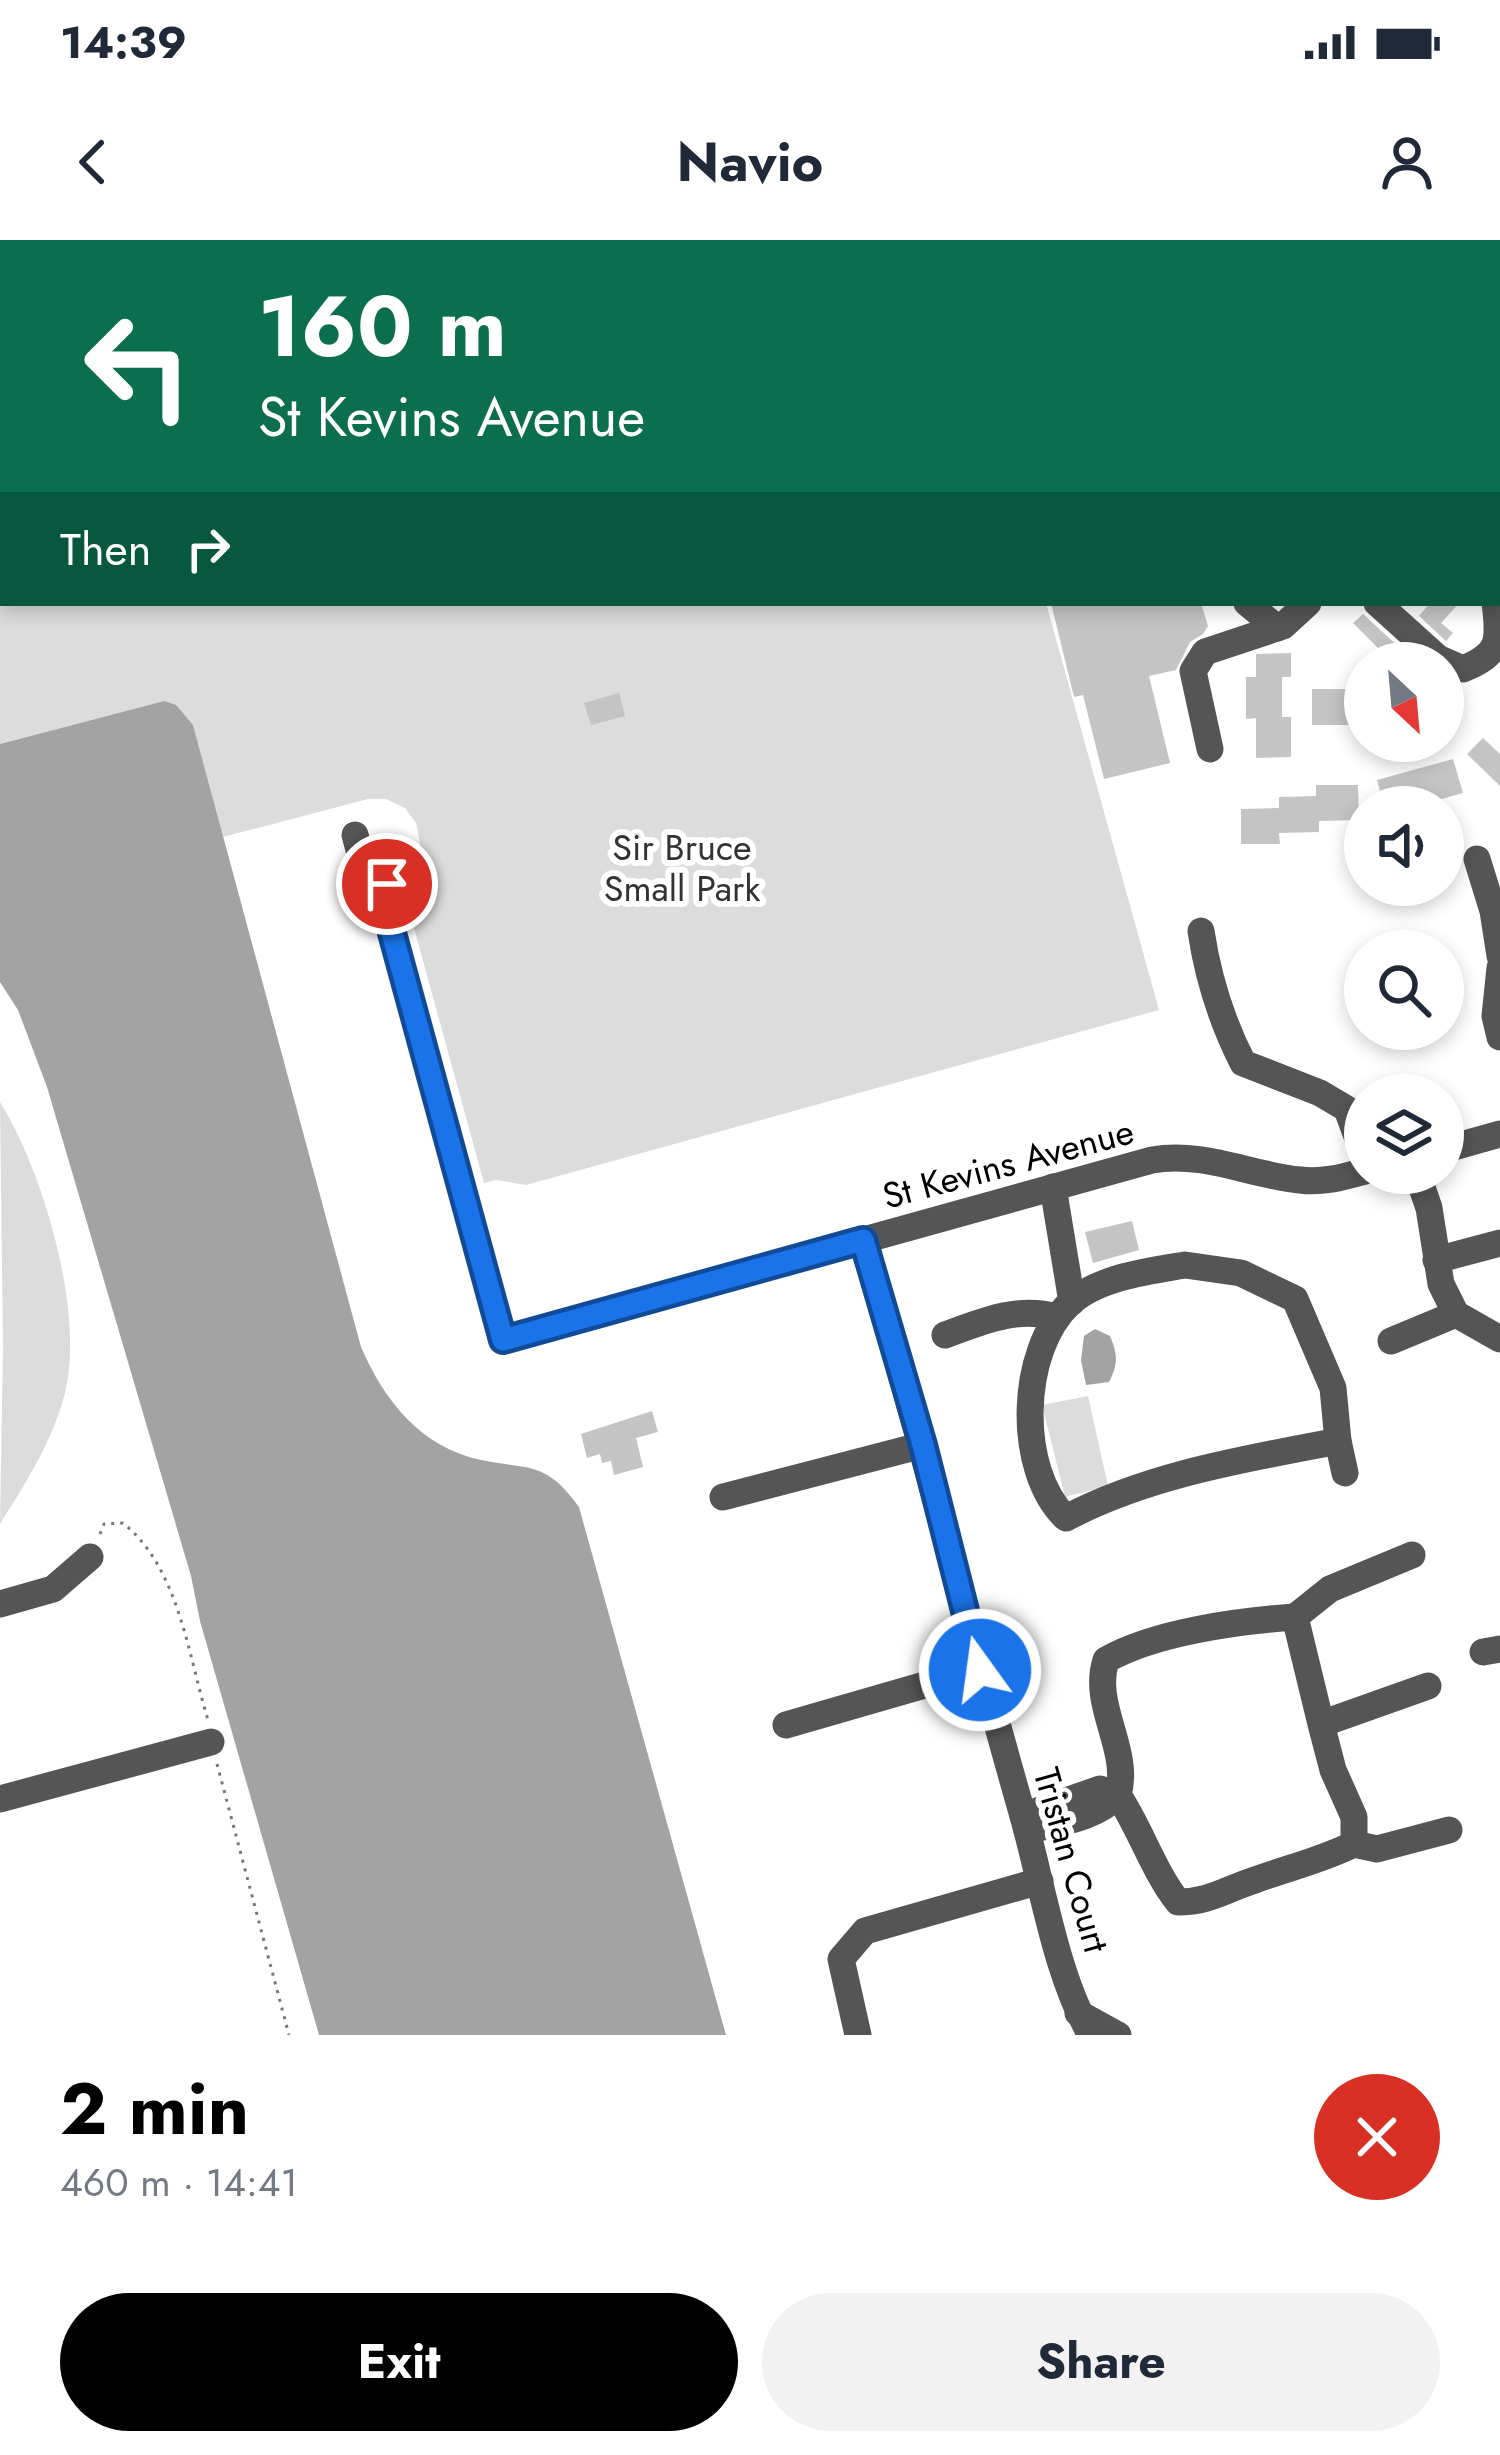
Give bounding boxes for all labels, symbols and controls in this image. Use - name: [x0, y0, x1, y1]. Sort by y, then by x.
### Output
- text: 14:39: [60, 10, 187, 75]
- text: Navio: [677, 123, 823, 201]
- icon: back: [60, 129, 126, 195]
- icon: person: [1374, 129, 1440, 195]
- text: 160 m: [258, 266, 507, 388]
- icon: left: [60, 288, 216, 444]
- text: St Kevins Avenue: [258, 378, 645, 456]
- icon: right: [175, 516, 241, 582]
- text: Then: [60, 517, 151, 582]
- north arrow: [1344, 642, 1464, 762]
- map controls: [1344, 642, 1464, 1194]
- button: sound: [1344, 786, 1464, 906]
- park label: Sir Bruce Small Park: [604, 821, 760, 914]
- pin: [336, 833, 438, 935]
- icon: arrive: [354, 851, 420, 917]
- button: search: [1344, 930, 1464, 1050]
- button: layers: [1344, 1074, 1464, 1194]
- street label: St Kevins Avenue: [877, 1105, 1139, 1221]
- position arrow: [917, 1607, 1043, 1733]
- street label: Tristan Court: [1021, 1762, 1123, 1959]
- text: 2 min: [60, 2057, 249, 2161]
- button: close: [1314, 2074, 1440, 2200]
- text: 460 m · 14:41: [60, 2154, 298, 2211]
- button: Exit: [60, 2293, 738, 2431]
- button: Share: [762, 2293, 1440, 2431]

